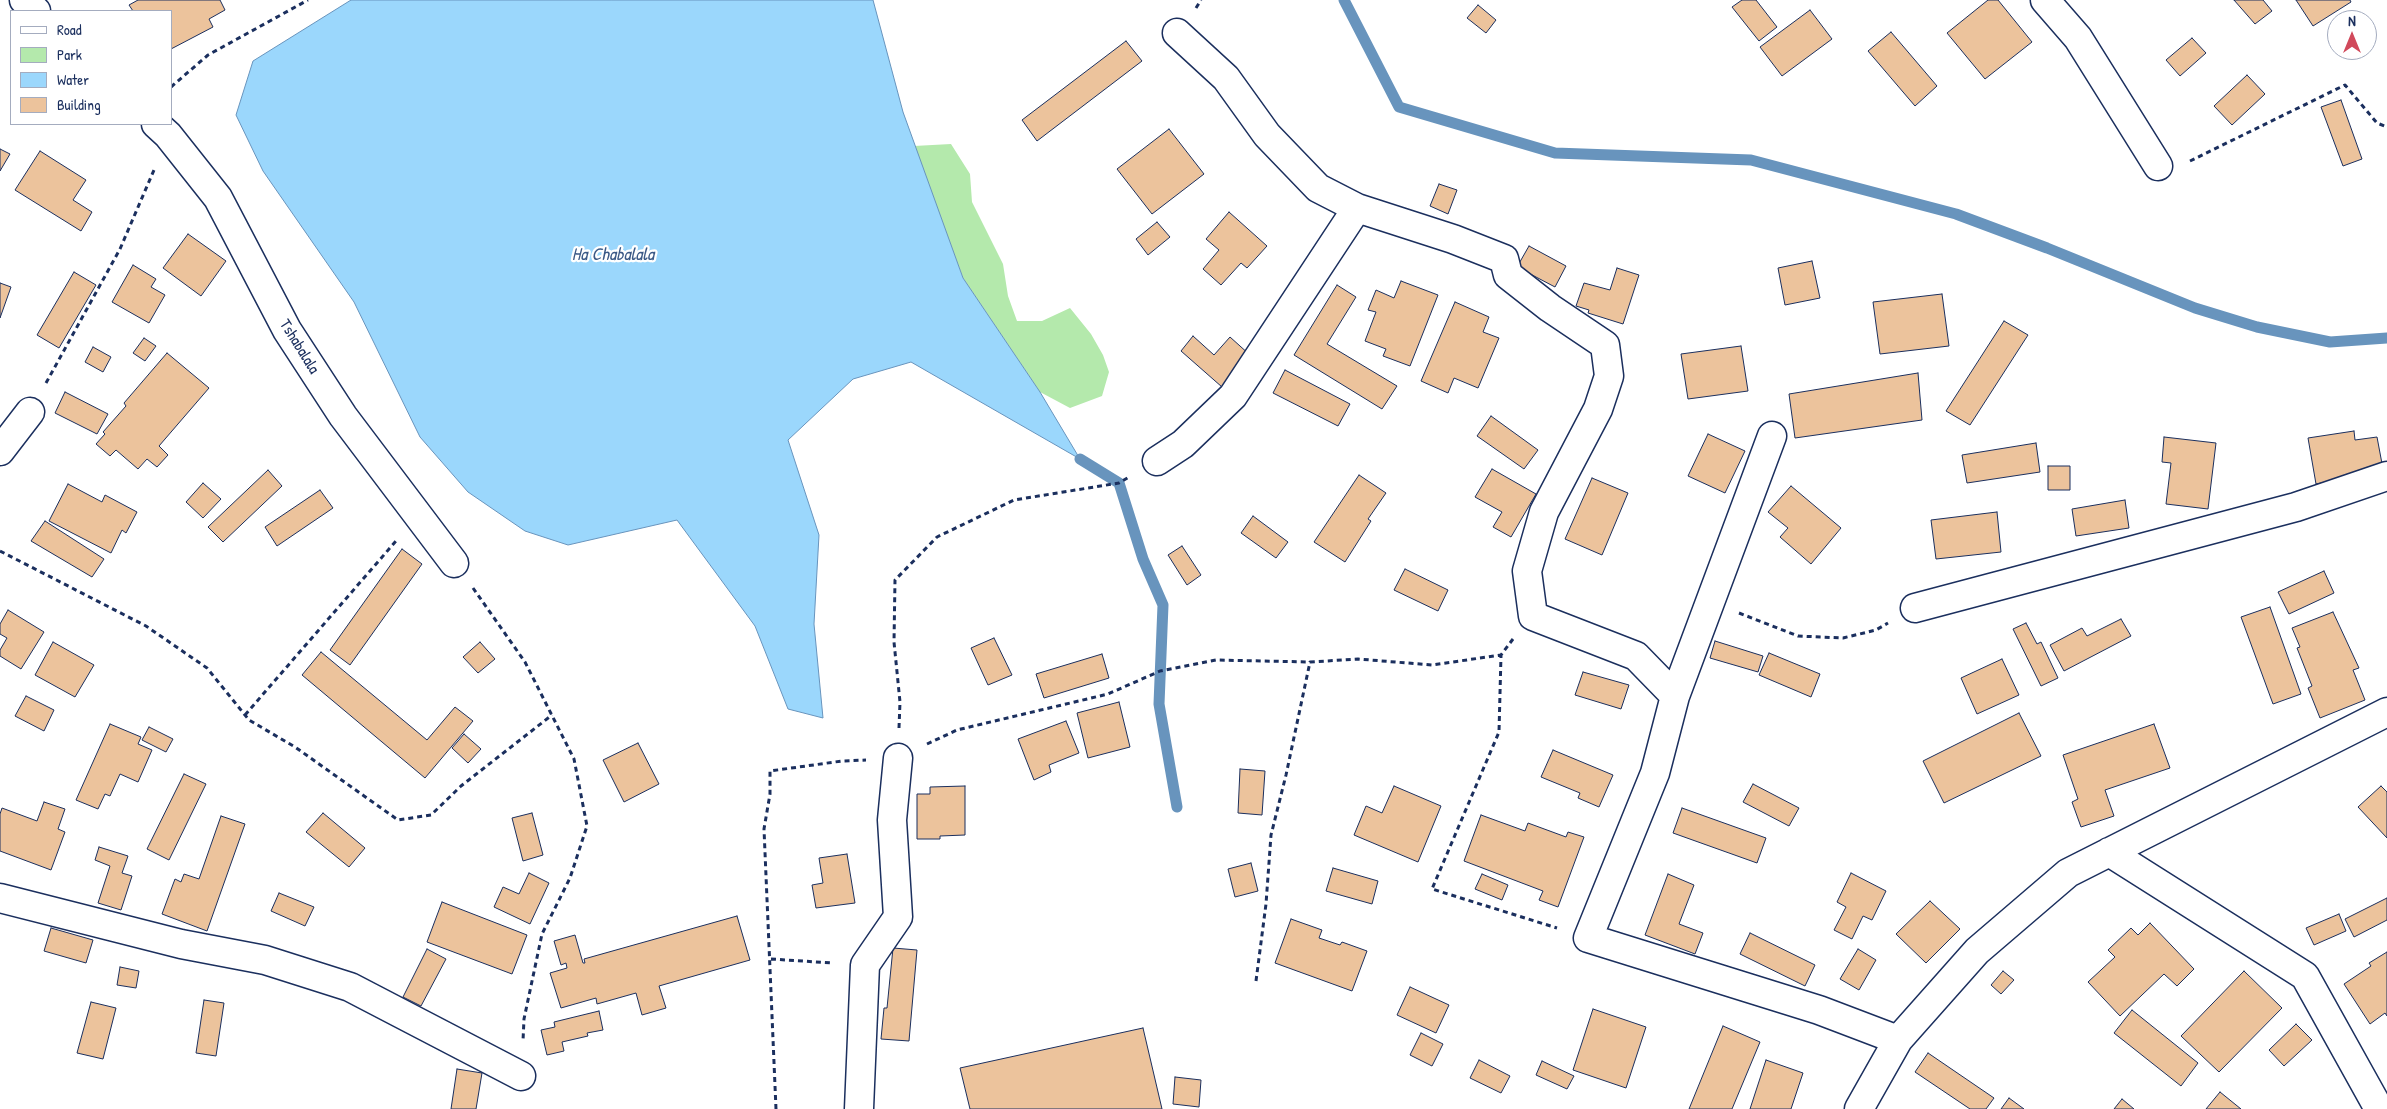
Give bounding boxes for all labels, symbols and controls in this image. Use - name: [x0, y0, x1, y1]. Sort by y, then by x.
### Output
- legend: [10, 10, 172, 125]
- north arrow: [2327, 10, 2377, 60]
- text: N: [2348, 11, 2356, 30]
- text: Road: [57, 19, 82, 40]
- text: Park: [57, 44, 82, 65]
- text: Water: [57, 69, 89, 90]
- text: Building: [57, 94, 101, 115]
- water label: Ha Chabalala: [572, 244, 654, 266]
- street label: Tshabalala: [275, 316, 323, 378]

